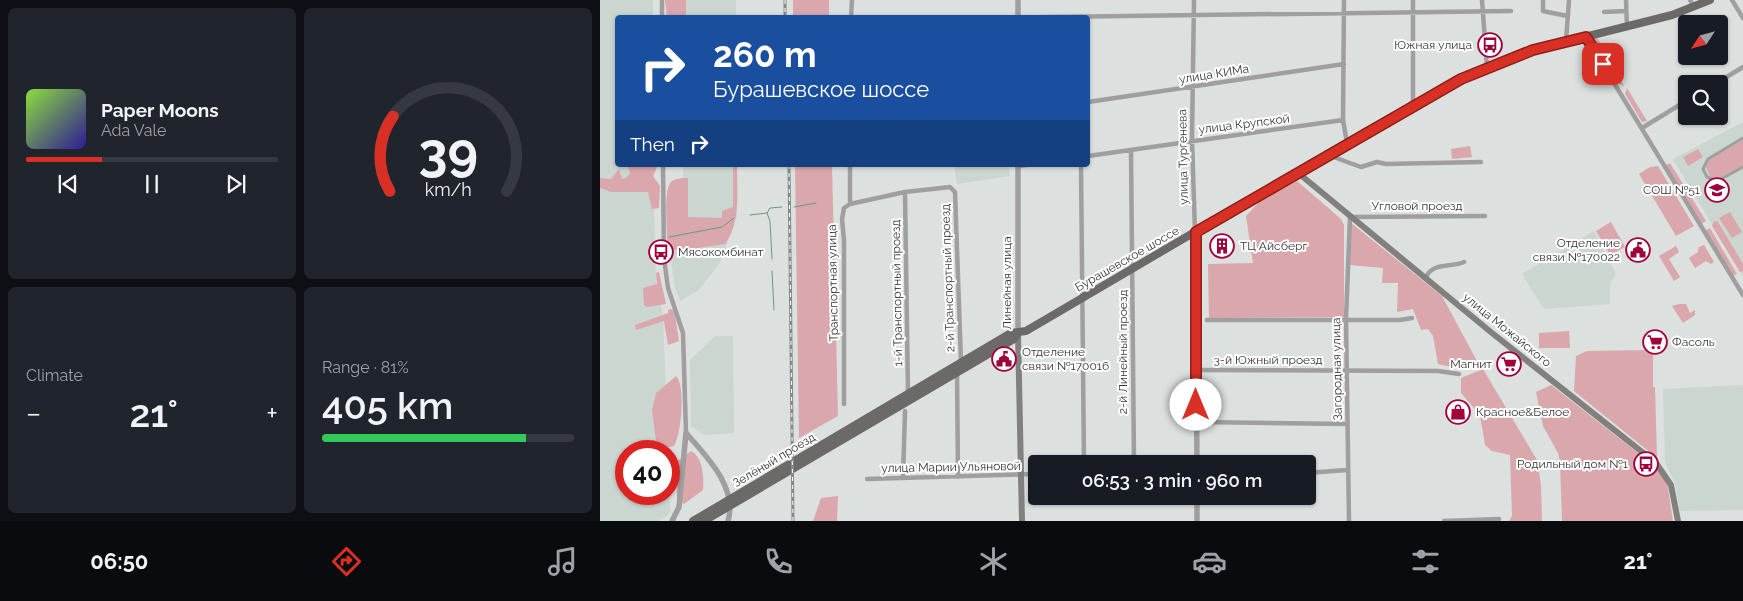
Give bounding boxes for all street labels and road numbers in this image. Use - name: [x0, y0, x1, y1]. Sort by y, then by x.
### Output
- street label: улица КИМа: [1178, 62, 1250, 86]
- street label: улица Тургенева: [1175, 109, 1191, 205]
- street label: улица Крупской: [1198, 111, 1290, 137]
- street label: Угловой проезд: [1372, 199, 1462, 213]
- street label: 2-й Транспортный проезд: [938, 204, 958, 352]
- street label: 1-й Транспортный проезд: [889, 219, 905, 367]
- street label: Бурашевское шоссе: [1072, 223, 1182, 295]
- street label: Транспортная улица: [825, 224, 841, 342]
- street label: Линейная улица: [1000, 236, 1014, 330]
- street label: 2-й Линейный проезд: [1116, 290, 1130, 414]
- street label: улица Можайского: [1460, 290, 1554, 370]
- street label: Загородная улица: [1329, 317, 1345, 421]
- street label: 3-й Южный проезд: [1213, 353, 1323, 367]
- street label: Зелёный проезд: [730, 430, 818, 490]
- street label: улица Марии Ульяновой: [881, 459, 1021, 475]

